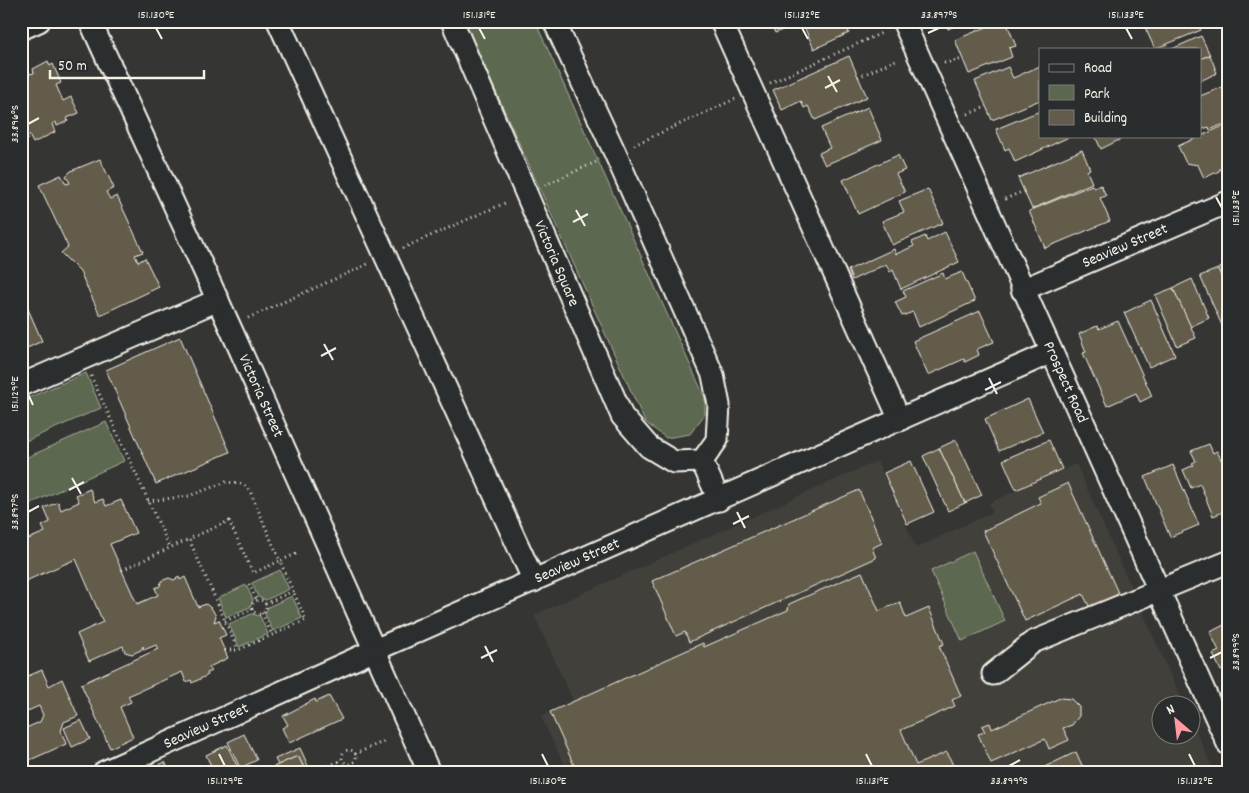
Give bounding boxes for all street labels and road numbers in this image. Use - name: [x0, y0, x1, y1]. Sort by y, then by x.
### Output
- street label: Victoria Square: [528, 217, 585, 310]
- street label: Seaview Street: [1079, 217, 1172, 274]
- street label: Prospect Road: [1037, 338, 1094, 427]
- street label: Victoria Street: [232, 351, 290, 441]
- street label: Seaview Street: [531, 532, 624, 590]
- street label: Seaview Street: [160, 697, 253, 755]

